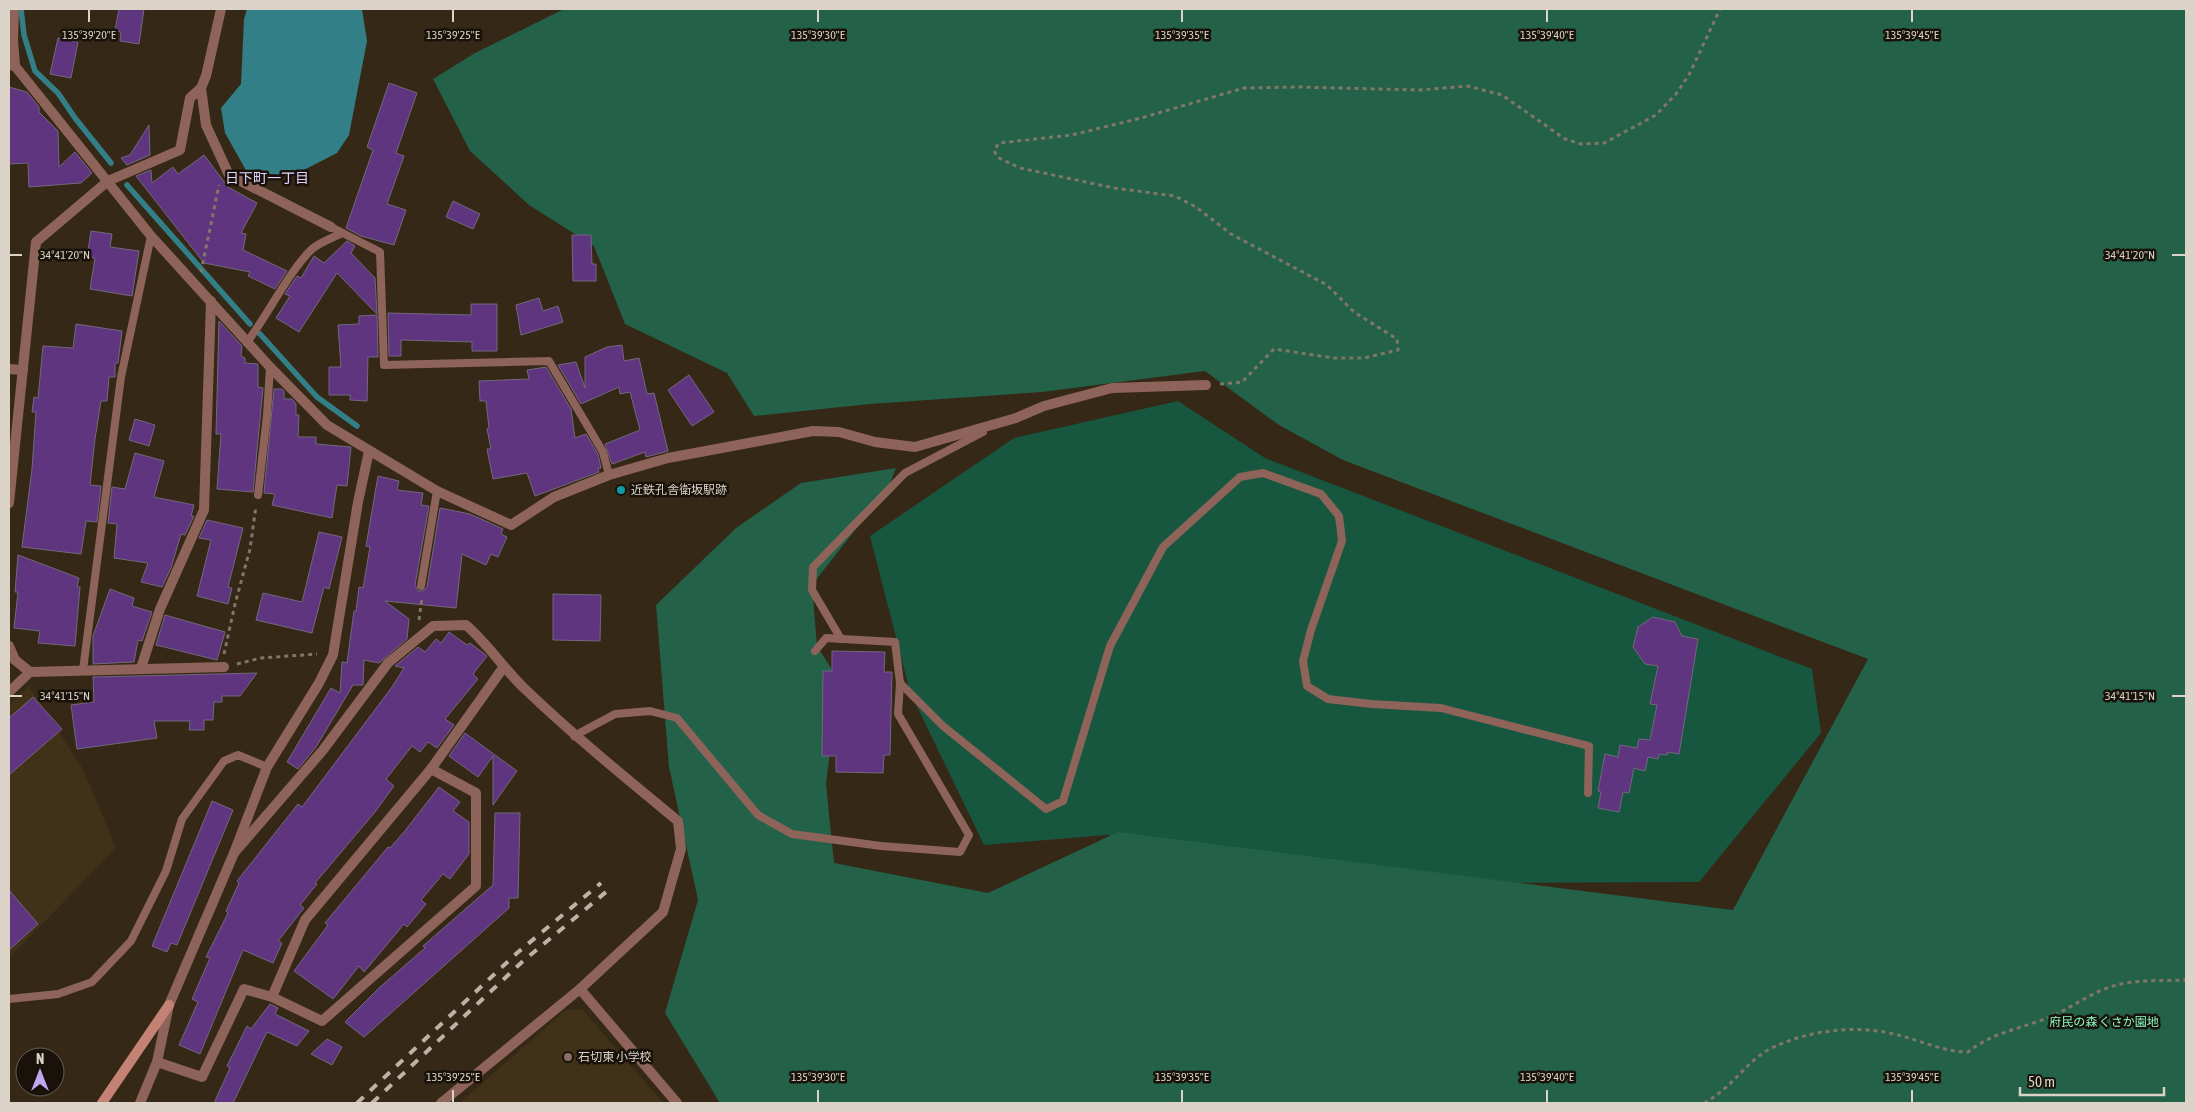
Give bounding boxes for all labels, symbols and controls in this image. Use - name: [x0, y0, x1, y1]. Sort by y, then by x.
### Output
- text: 135°39'20"E: [62, 28, 116, 42]
- text: 135°39'25"E: [426, 28, 480, 42]
- text: 135°39'30"E: [791, 28, 845, 42]
- text: 135°39'35"E: [1155, 28, 1209, 42]
- text: 135°39'40"E: [1520, 28, 1574, 42]
- text: 135°39'45"E: [1885, 28, 1939, 42]
- district label: 日下町一丁目: [225, 170, 309, 186]
- text: 34°41'20"N: [40, 248, 90, 262]
- text: 34°41'20"N: [2105, 248, 2155, 262]
- place label: 近鉄孔舎衛坂駅跡: [631, 483, 727, 497]
- marker: 近鉄孔舎衛坂駅跡: [615, 484, 627, 496]
- text: 34°41'15"N: [40, 689, 90, 703]
- text: 34°41'15"N: [2105, 689, 2155, 703]
- park label: 府民の森 くさか園地: [2049, 1015, 2159, 1029]
- north arrow: [15, 1047, 65, 1097]
- place label: 石切東 小学校: [578, 1050, 652, 1064]
- text: N: [36, 1051, 44, 1067]
- marker: 石切東 小学校: [562, 1051, 574, 1063]
- scale bar: [2020, 1064, 2164, 1096]
- text: 135°39'25"E: [426, 1070, 480, 1084]
- text: 135°39'30"E: [791, 1070, 845, 1084]
- text: 135°39'35"E: [1155, 1070, 1209, 1084]
- text: 135°39'40"E: [1520, 1070, 1574, 1084]
- text: 135°39'45"E: [1885, 1070, 1939, 1084]
- text: 50 m: [2028, 1073, 2055, 1090]

